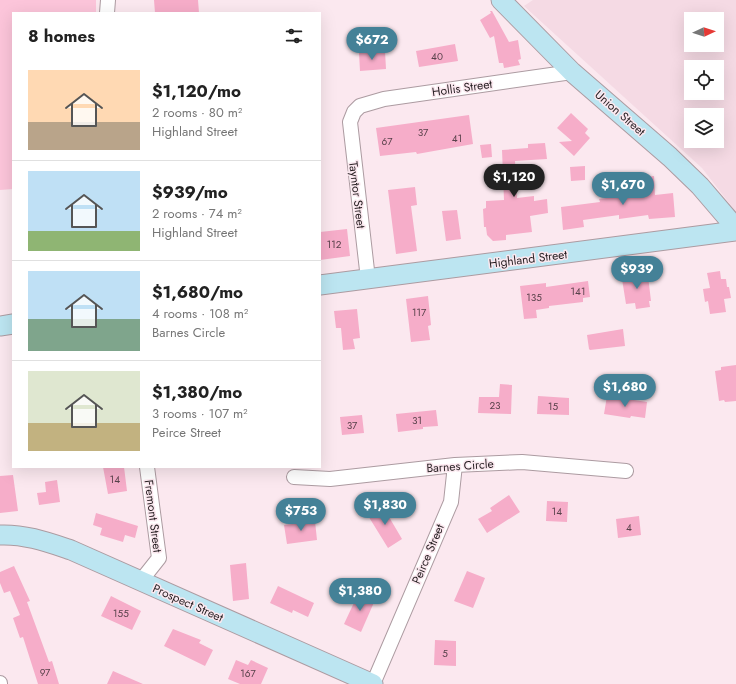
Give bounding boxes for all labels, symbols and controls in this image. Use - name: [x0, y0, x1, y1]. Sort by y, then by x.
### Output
- north arrow: [684, 12, 724, 52]
- map controls: [684, 12, 724, 148]
- text: 8 homes: [28, 24, 95, 48]
- icon: filters: [283, 25, 305, 47]
- pin: $672: [348, 27, 396, 61]
- text: $672: [355, 30, 389, 49]
- house number: 40: [431, 49, 443, 64]
- button: locate: [684, 60, 724, 100]
- street label: Hollis Street: [431, 75, 493, 101]
- text: $1,120/mo: [152, 79, 241, 103]
- icon: home: [60, 86, 108, 134]
- street label: Union Street: [591, 86, 649, 140]
- text: 2 rooms · 80 m²: [152, 103, 242, 122]
- button: layers: [684, 108, 724, 148]
- text: Highland Street: [152, 122, 237, 141]
- house number: 37: [418, 125, 429, 140]
- house number: 41: [452, 131, 462, 146]
- house number: 67: [381, 134, 393, 149]
- street label: Tayntor Street: [344, 160, 370, 230]
- pin: $1,120: [481, 164, 547, 198]
- text: $1,120: [493, 167, 535, 186]
- pin: $1,670: [590, 172, 656, 206]
- text: $1,670: [601, 175, 645, 194]
- text: $939/mo: [152, 180, 228, 204]
- icon: home: [60, 187, 108, 235]
- text: 2 rooms · 74 m²: [152, 204, 242, 223]
- text: Highland Street: [152, 223, 237, 242]
- house number: 112: [327, 237, 342, 252]
- street label: Highland Street: [488, 245, 568, 273]
- pin: $939: [613, 256, 661, 290]
- text: $939: [620, 259, 654, 278]
- text: $1,680/mo: [152, 280, 243, 304]
- house number: 141: [571, 284, 585, 299]
- icon: home: [60, 287, 108, 335]
- house number: 135: [526, 290, 542, 305]
- text: 4 rooms · 108 m²: [152, 304, 248, 323]
- house number: 117: [412, 305, 427, 320]
- text: Barnes Circle: [152, 323, 225, 342]
- pin: $1,680: [592, 374, 658, 408]
- text: $1,680: [603, 377, 647, 396]
- text: $1,380/mo: [152, 380, 242, 404]
- icon: home: [60, 387, 108, 435]
- house number: 23: [489, 398, 501, 413]
- house number: 15: [548, 399, 558, 414]
- text: 3 rooms · 107 m²: [152, 404, 248, 423]
- house number: 31: [412, 413, 422, 428]
- house number: 37: [347, 418, 358, 433]
- text: Peirce Street: [152, 423, 221, 442]
- street label: Barnes Circle: [426, 455, 494, 477]
- house number: 14: [110, 472, 120, 487]
- street label: Fremont Street: [140, 479, 166, 554]
- pin: $1,830: [352, 492, 418, 526]
- text: $1,830: [363, 495, 407, 514]
- pin: $753: [277, 498, 325, 532]
- text: $753: [285, 501, 317, 520]
- house number: 14: [552, 504, 562, 519]
- house number: 4: [626, 520, 632, 535]
- street label: Peirce Street: [407, 521, 449, 587]
- pin: $1,380: [327, 578, 393, 612]
- street label: Prospect Street: [150, 579, 226, 627]
- text: $1,380: [338, 581, 382, 600]
- house number: 155: [113, 606, 129, 621]
- house number: 5: [442, 646, 448, 661]
- house number: 97: [40, 665, 51, 680]
- house number: 167: [240, 666, 257, 681]

